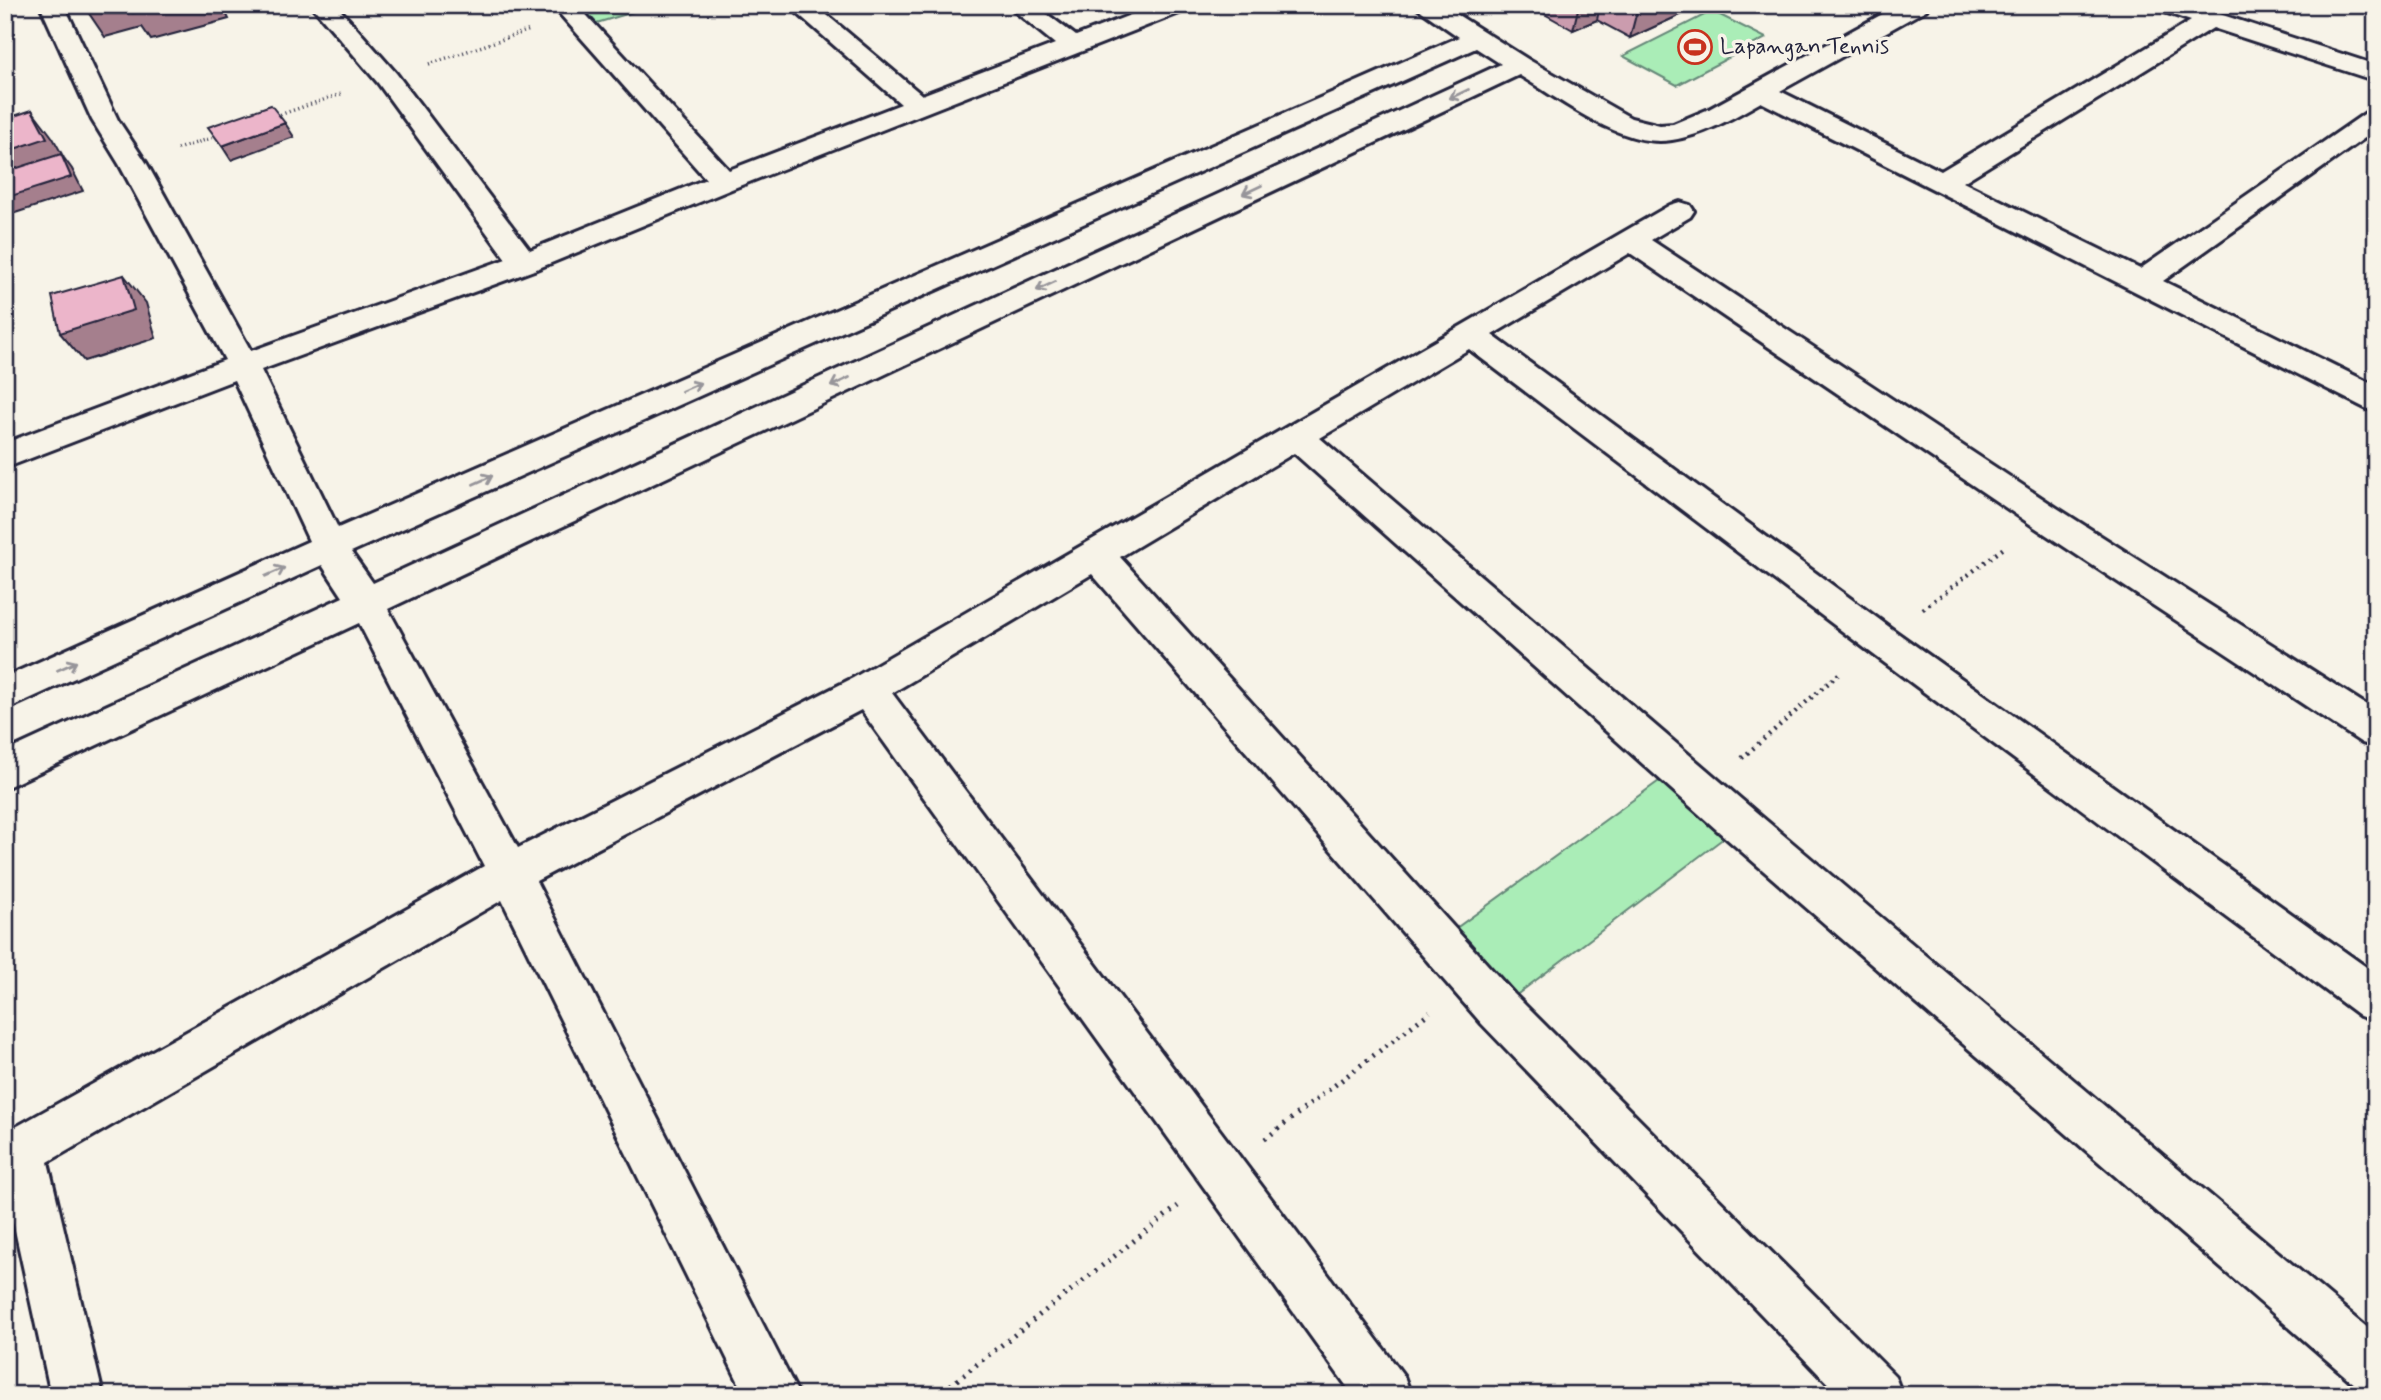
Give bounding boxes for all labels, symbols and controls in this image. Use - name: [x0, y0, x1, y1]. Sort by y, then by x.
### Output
- sports icon: Lapangan Tennis: [1676, 28, 1714, 66]
- place label: Lapangan Tennis: [1720, 32, 1889, 62]
- one-way arrow: [1448, 88, 1470, 101]
- one-way arrow: [1242, 184, 1263, 197]
- one-way arrow: [1036, 280, 1057, 294]
- one-way arrow: [830, 376, 851, 390]
- one-way arrow: [679, 380, 701, 393]
- one-way arrow: [471, 472, 493, 485]
- one-way arrow: [264, 565, 285, 578]
- one-way arrow: [56, 659, 78, 672]

